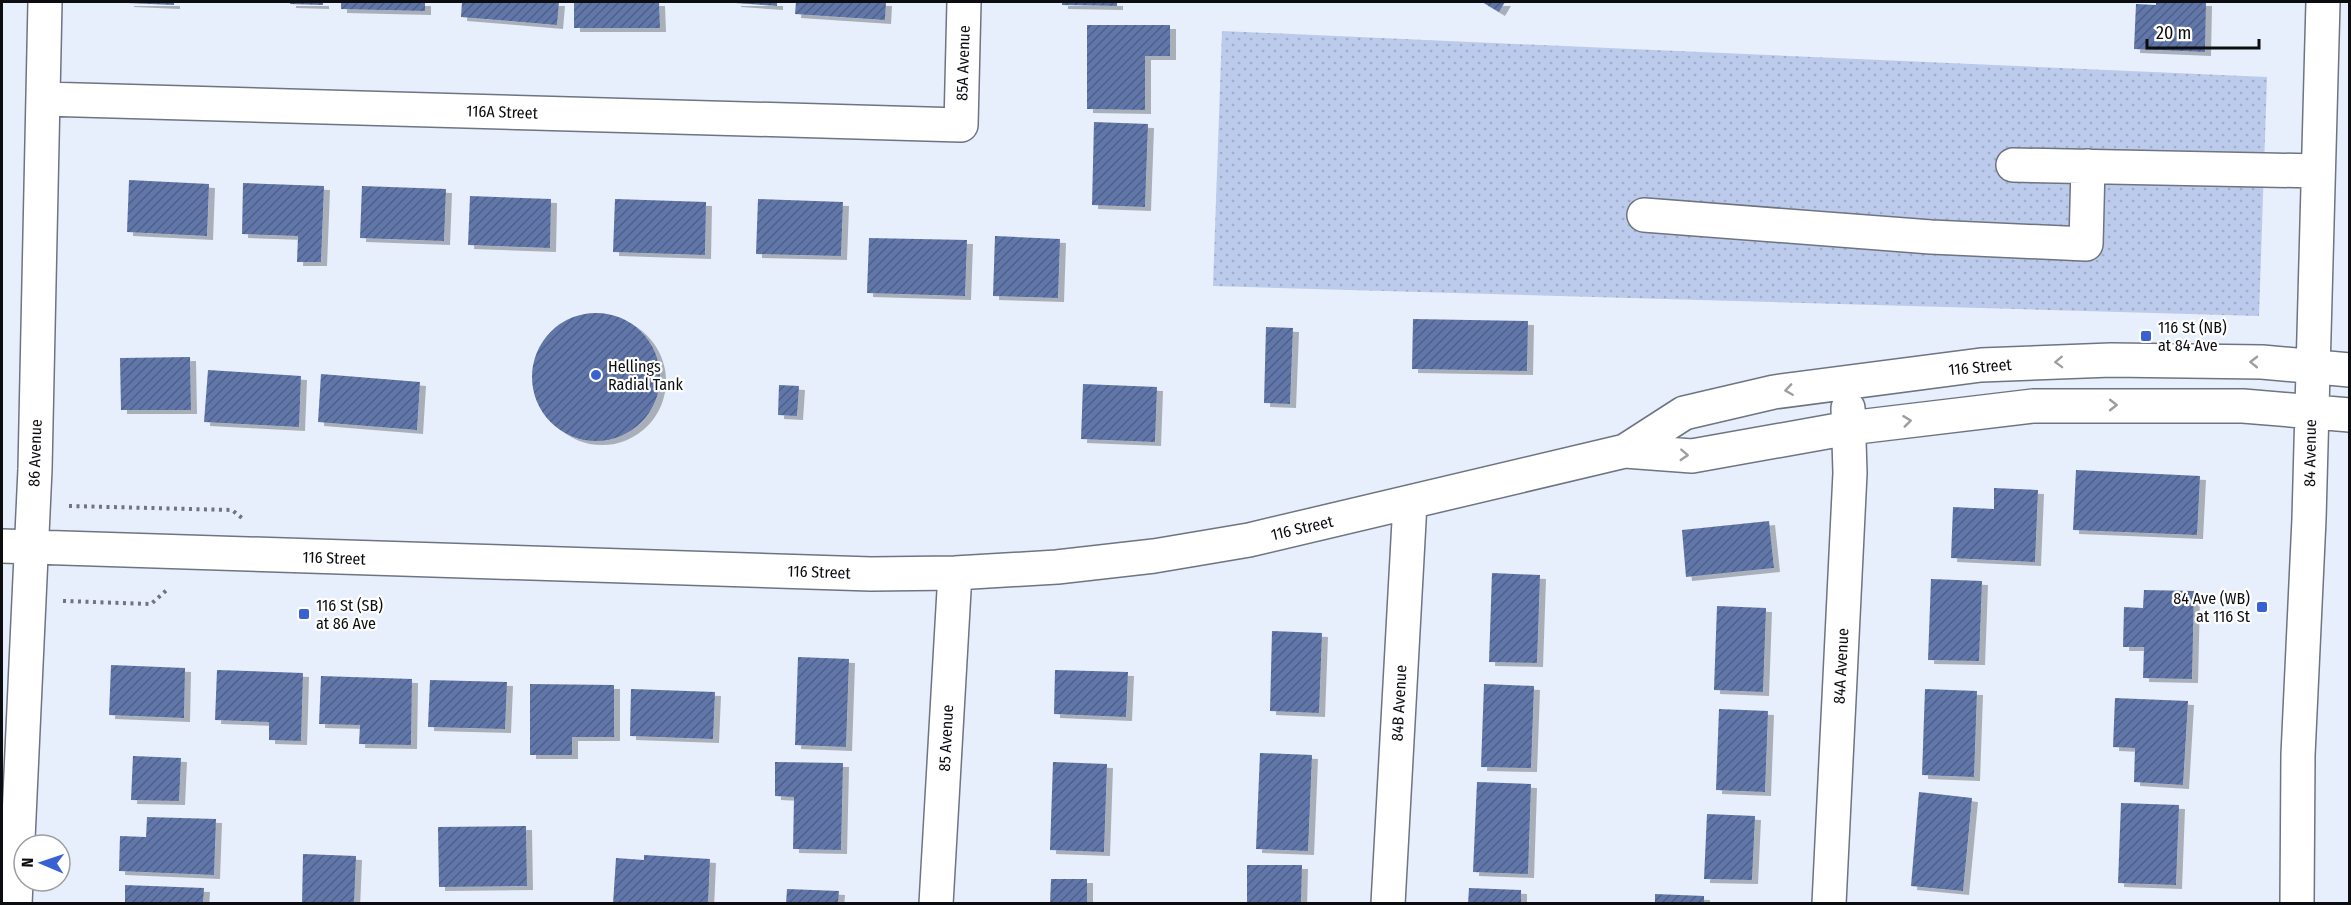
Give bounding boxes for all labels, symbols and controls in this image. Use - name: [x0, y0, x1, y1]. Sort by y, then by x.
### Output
- scale bar: [2147, 12, 2260, 50]
- text: 20 m: [2156, 22, 2191, 44]
- street label: 85A Avenue: [952, 25, 974, 101]
- street label: 116A Street: [466, 101, 539, 123]
- place label: 116 St (NB) at 84 Ave: [2158, 318, 2227, 355]
- marker: 116 St (NB) at 84 Ave: [2139, 329, 2153, 343]
- street label: 116 Street: [1948, 355, 2013, 379]
- one-way arrow: [2055, 356, 2064, 369]
- one-way arrow: [2250, 356, 2259, 369]
- place label: Hellings Radial Tank: [608, 357, 684, 394]
- marker: Hellings Radial Tank: [589, 368, 603, 382]
- one-way arrow: [1784, 383, 1793, 395]
- one-way arrow: [2108, 399, 2117, 411]
- one-way arrow: [1903, 415, 1912, 428]
- street label: 86 Avenue: [24, 419, 46, 487]
- street label: 84 Avenue: [2300, 419, 2320, 487]
- one-way arrow: [1679, 448, 1688, 461]
- street label: 116 Street: [1269, 511, 1336, 544]
- street label: 116 Street: [302, 547, 367, 569]
- street label: 116 Street: [787, 561, 852, 583]
- place label: 84 Ave (WB) at 116 St: [2173, 589, 2251, 626]
- place label: 116 St (SB) at 86 Ave: [316, 596, 383, 633]
- marker: 84 Ave (WB) at 116 St: [2255, 600, 2269, 614]
- marker: 116 St (SB) at 86 Ave: [297, 607, 311, 621]
- street label: 84A Avenue: [1830, 627, 1852, 704]
- street label: 84B Avenue: [1388, 664, 1410, 742]
- street label: 85 Avenue: [935, 704, 957, 772]
- north arrow: [12, 833, 72, 893]
- text: N: [18, 857, 37, 868]

